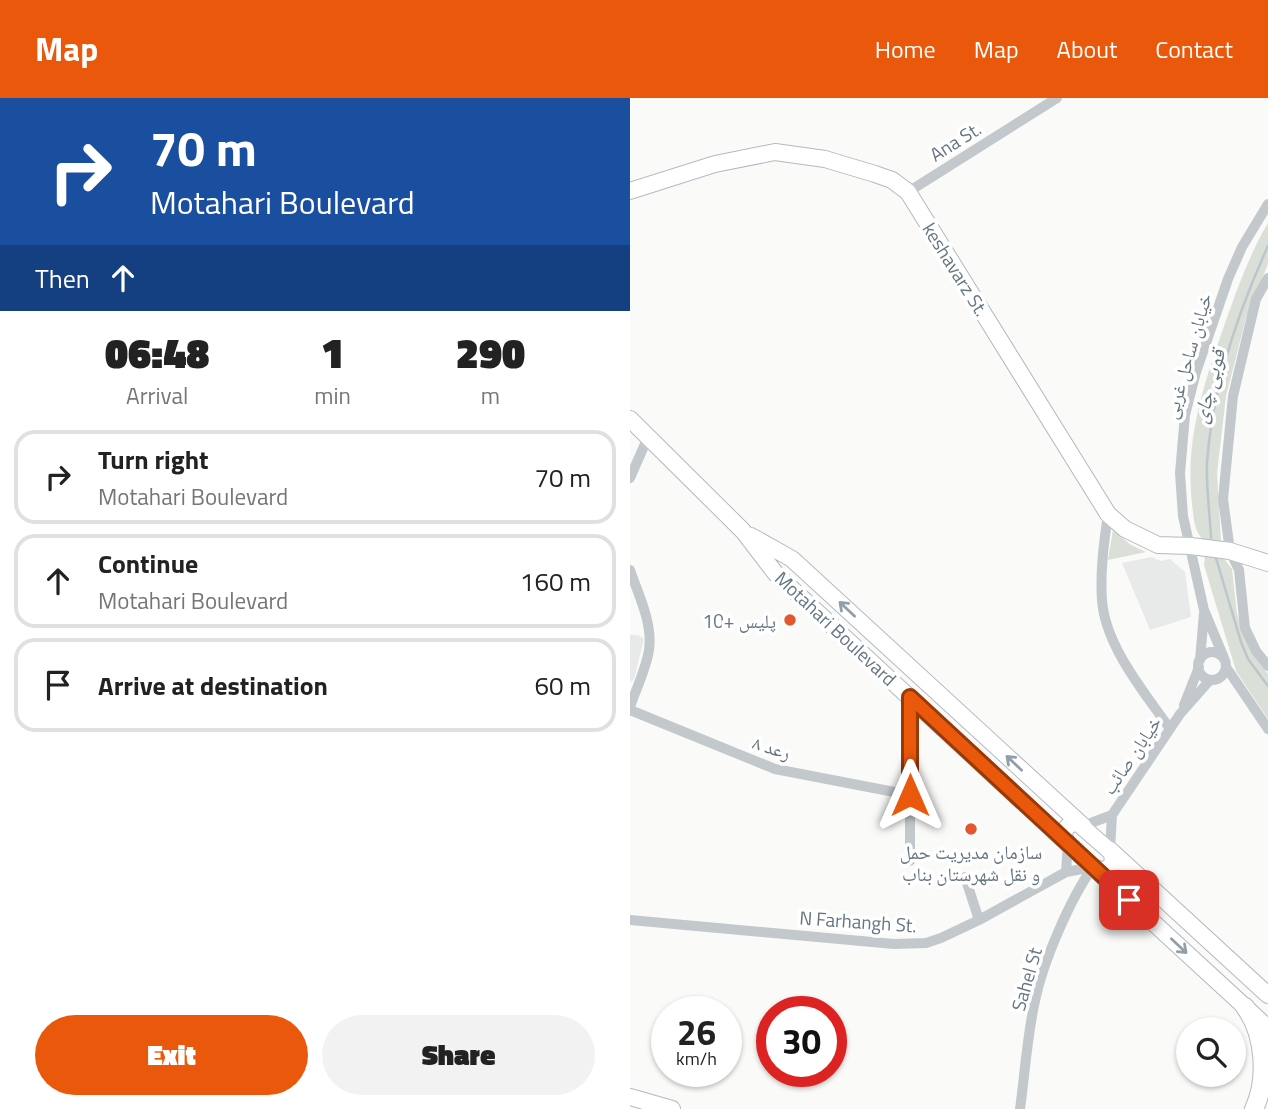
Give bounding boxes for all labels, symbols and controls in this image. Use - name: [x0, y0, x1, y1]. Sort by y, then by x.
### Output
- text: Map: [35, 24, 98, 74]
- text: Home: [875, 31, 936, 67]
- text: Map: [974, 31, 1019, 67]
- text: About: [1057, 31, 1117, 67]
- text: Contact: [1155, 31, 1233, 67]
- text: 70 m: [150, 110, 257, 185]
- street label: Ana St.: [924, 114, 986, 168]
- icon: right: [35, 126, 126, 217]
- text: Motahari Boulevard: [150, 178, 415, 226]
- street label: keshavarz St.: [916, 216, 996, 322]
- text: Then: [35, 259, 90, 298]
- icon: ahead: [104, 259, 142, 297]
- street label: خیابان ساحل غربی: [1155, 290, 1219, 422]
- text: 06:48: [105, 320, 209, 384]
- text: 1: [321, 320, 344, 384]
- text: 290: [456, 320, 525, 384]
- water label: قوبی چای: [1183, 343, 1234, 426]
- text: Arrival: [126, 378, 188, 413]
- text: min: [314, 378, 351, 413]
- text: m: [481, 378, 500, 413]
- text: Turn right: [98, 440, 209, 479]
- icon: right: [39, 458, 77, 496]
- text: 70 m: [534, 458, 591, 497]
- text: Motahari Boulevard: [98, 479, 288, 514]
- text: Continue: [98, 544, 198, 583]
- icon: ahead: [39, 562, 77, 600]
- text: 160 m: [520, 562, 591, 601]
- street label: Motahari Boulevard: [769, 564, 903, 692]
- text: Motahari Boulevard: [98, 583, 288, 618]
- one-way arrow: [839, 601, 856, 618]
- place label: پلیس +10: [703, 606, 776, 635]
- marker: پلیس +10: [782, 612, 798, 628]
- icon: arrive: [39, 666, 77, 704]
- text: Arrive at destination: [98, 666, 328, 705]
- text: 60 m: [534, 666, 591, 705]
- street label: خیابان صائب: [1094, 710, 1168, 800]
- street label: رعد ۸: [749, 727, 795, 767]
- one-way arrow: [1006, 755, 1023, 772]
- position arrow: [873, 758, 947, 832]
- marker: سازمان مدیریت حمل و نقل شهرستان بناب: [963, 821, 979, 837]
- place label: سازمان مدیریت حمل و نقل شهرستان بناب: [900, 837, 1042, 888]
- pin: [1099, 870, 1159, 930]
- icon: arrive: [1110, 881, 1148, 919]
- street label: N Farhangh St.: [798, 902, 918, 940]
- one-way arrow: [1170, 938, 1187, 955]
- street label: Sahel St: [1003, 943, 1049, 1014]
- speed limit sign: 30: [756, 996, 847, 1087]
- text: 26: [677, 1005, 716, 1059]
- button: Exit: [35, 1015, 308, 1095]
- button: Share: [322, 1015, 595, 1095]
- map controls: [1176, 1017, 1246, 1087]
- button: search: [1176, 1017, 1246, 1087]
- text: km/h: [676, 1045, 717, 1072]

